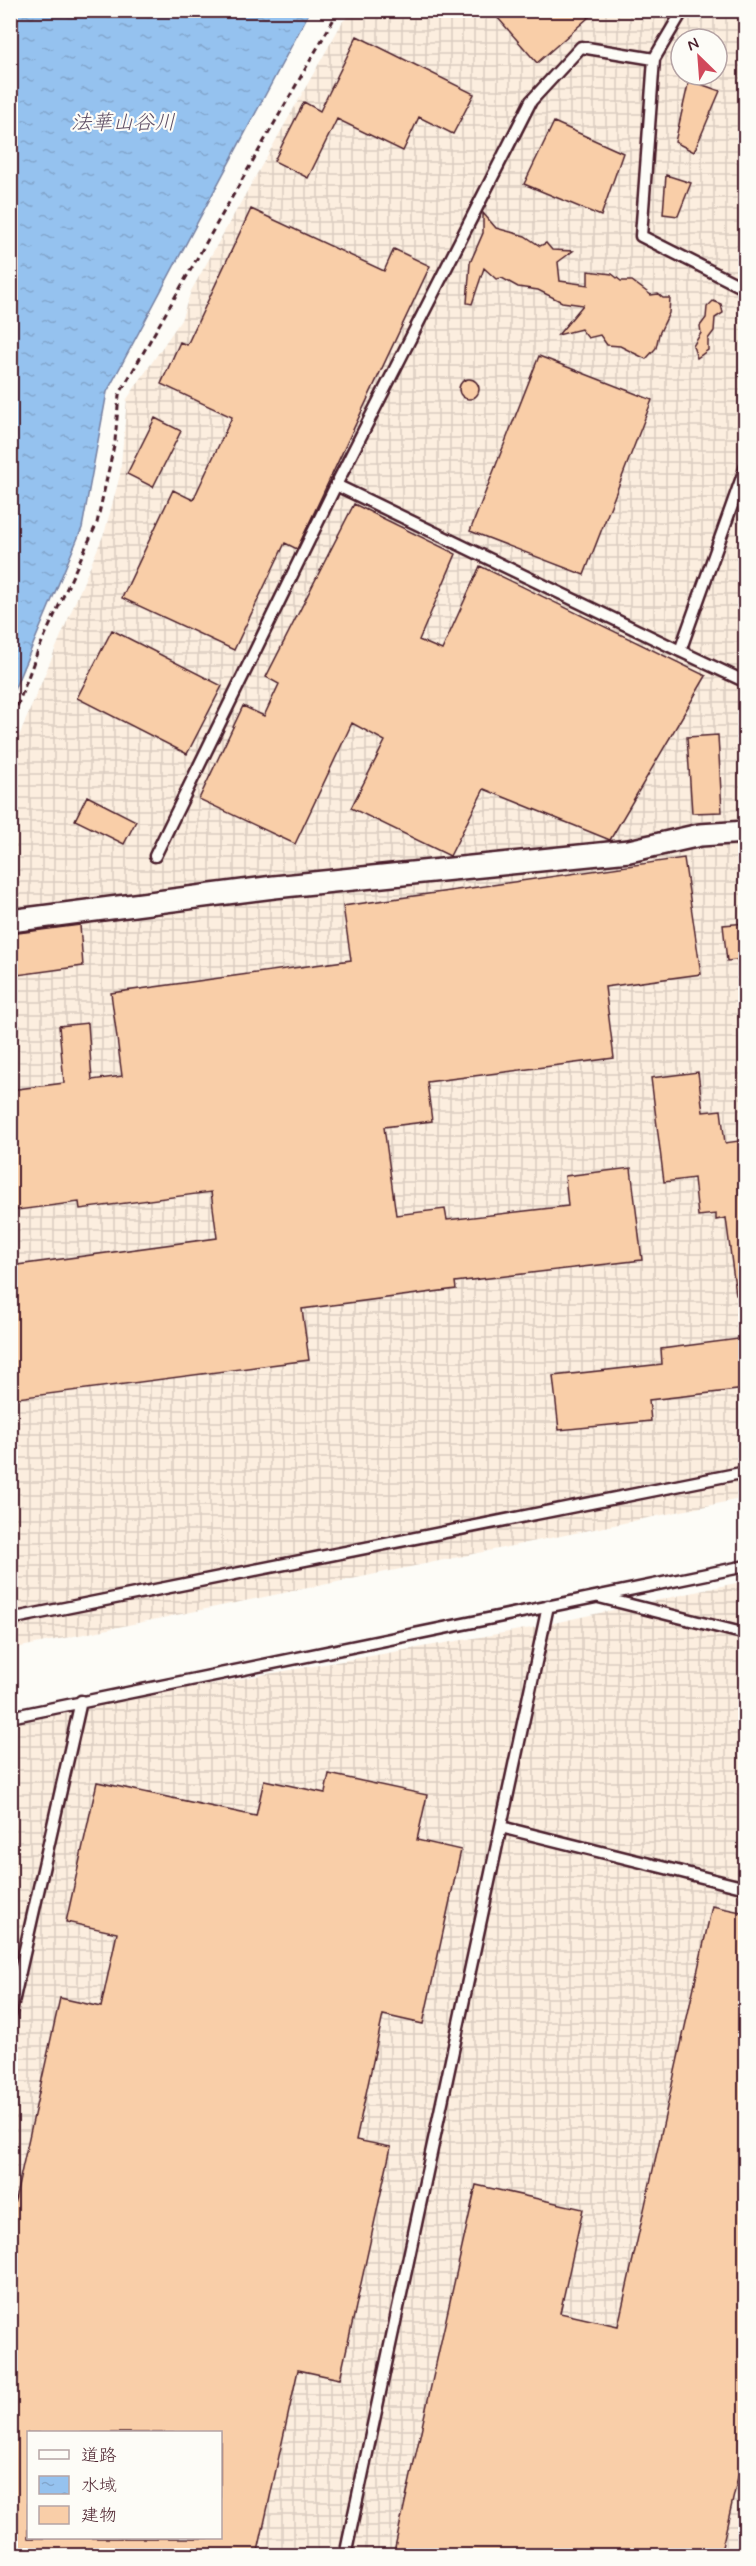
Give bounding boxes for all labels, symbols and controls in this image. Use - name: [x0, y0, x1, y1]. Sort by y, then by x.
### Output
- north arrow: [669, 27, 729, 87]
- text: N: [684, 33, 703, 57]
- water label: 法華山谷川: [71, 109, 176, 137]
- legend: [27, 2431, 222, 2539]
- text: 道路: [81, 2444, 117, 2468]
- text: 水域: [81, 2474, 117, 2498]
- text: 建物: [81, 2504, 117, 2528]

